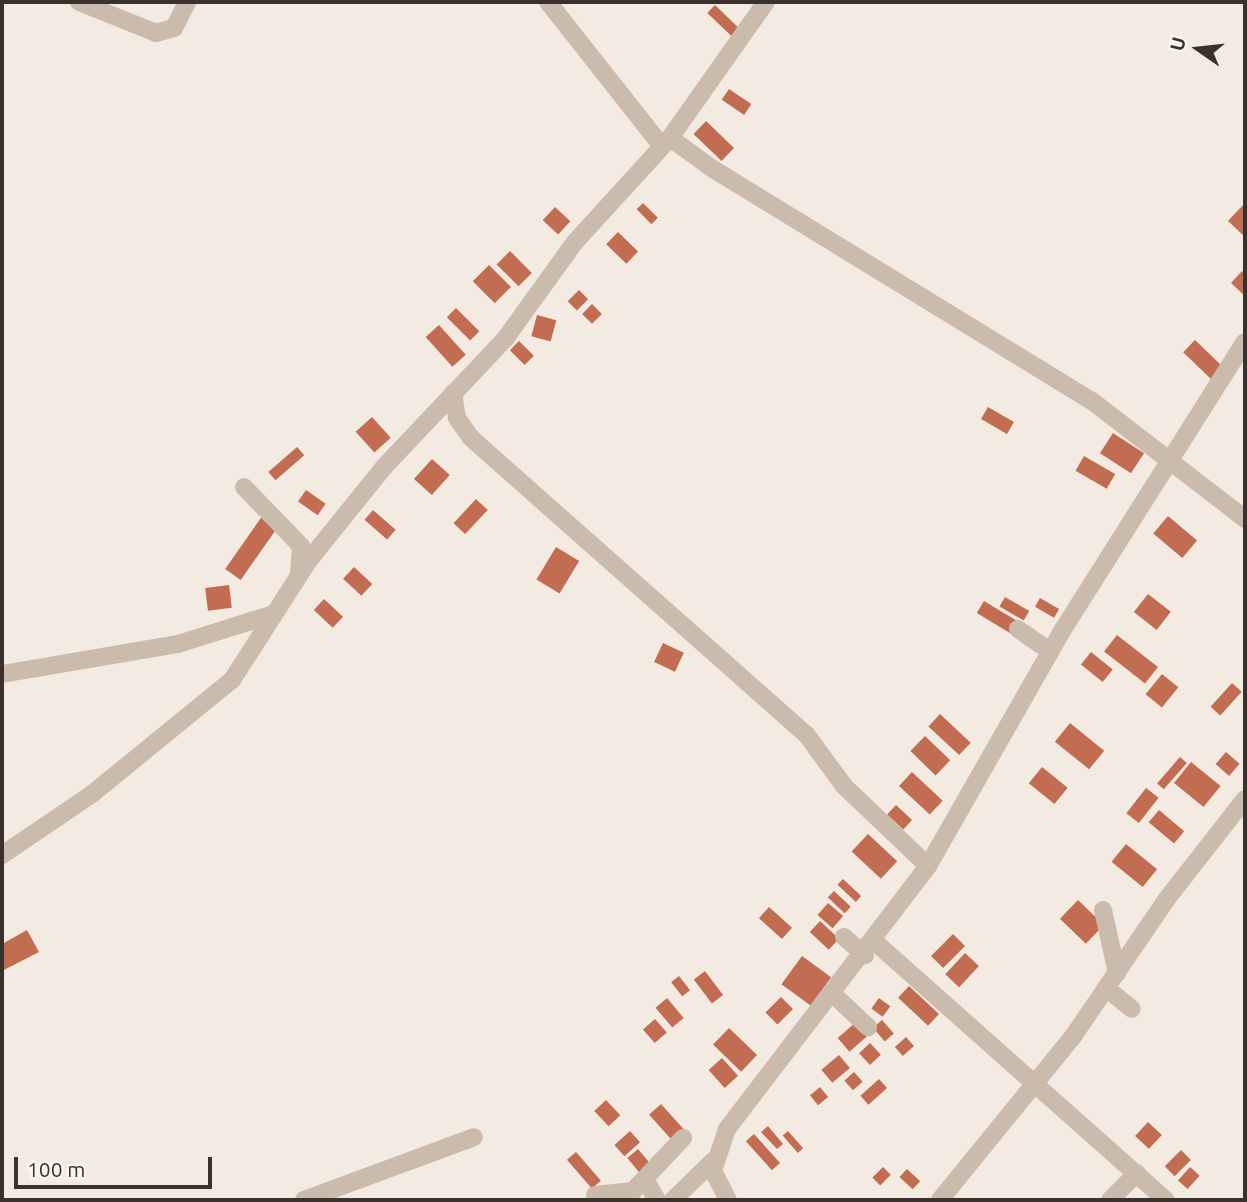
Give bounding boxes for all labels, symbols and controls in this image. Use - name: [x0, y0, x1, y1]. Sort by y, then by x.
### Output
- north arrow: [1163, 14, 1233, 84]
- text: U: [1165, 35, 1190, 53]
- scale bar: [18, 1142, 215, 1186]
- text: 100 m: [27, 1157, 85, 1181]

